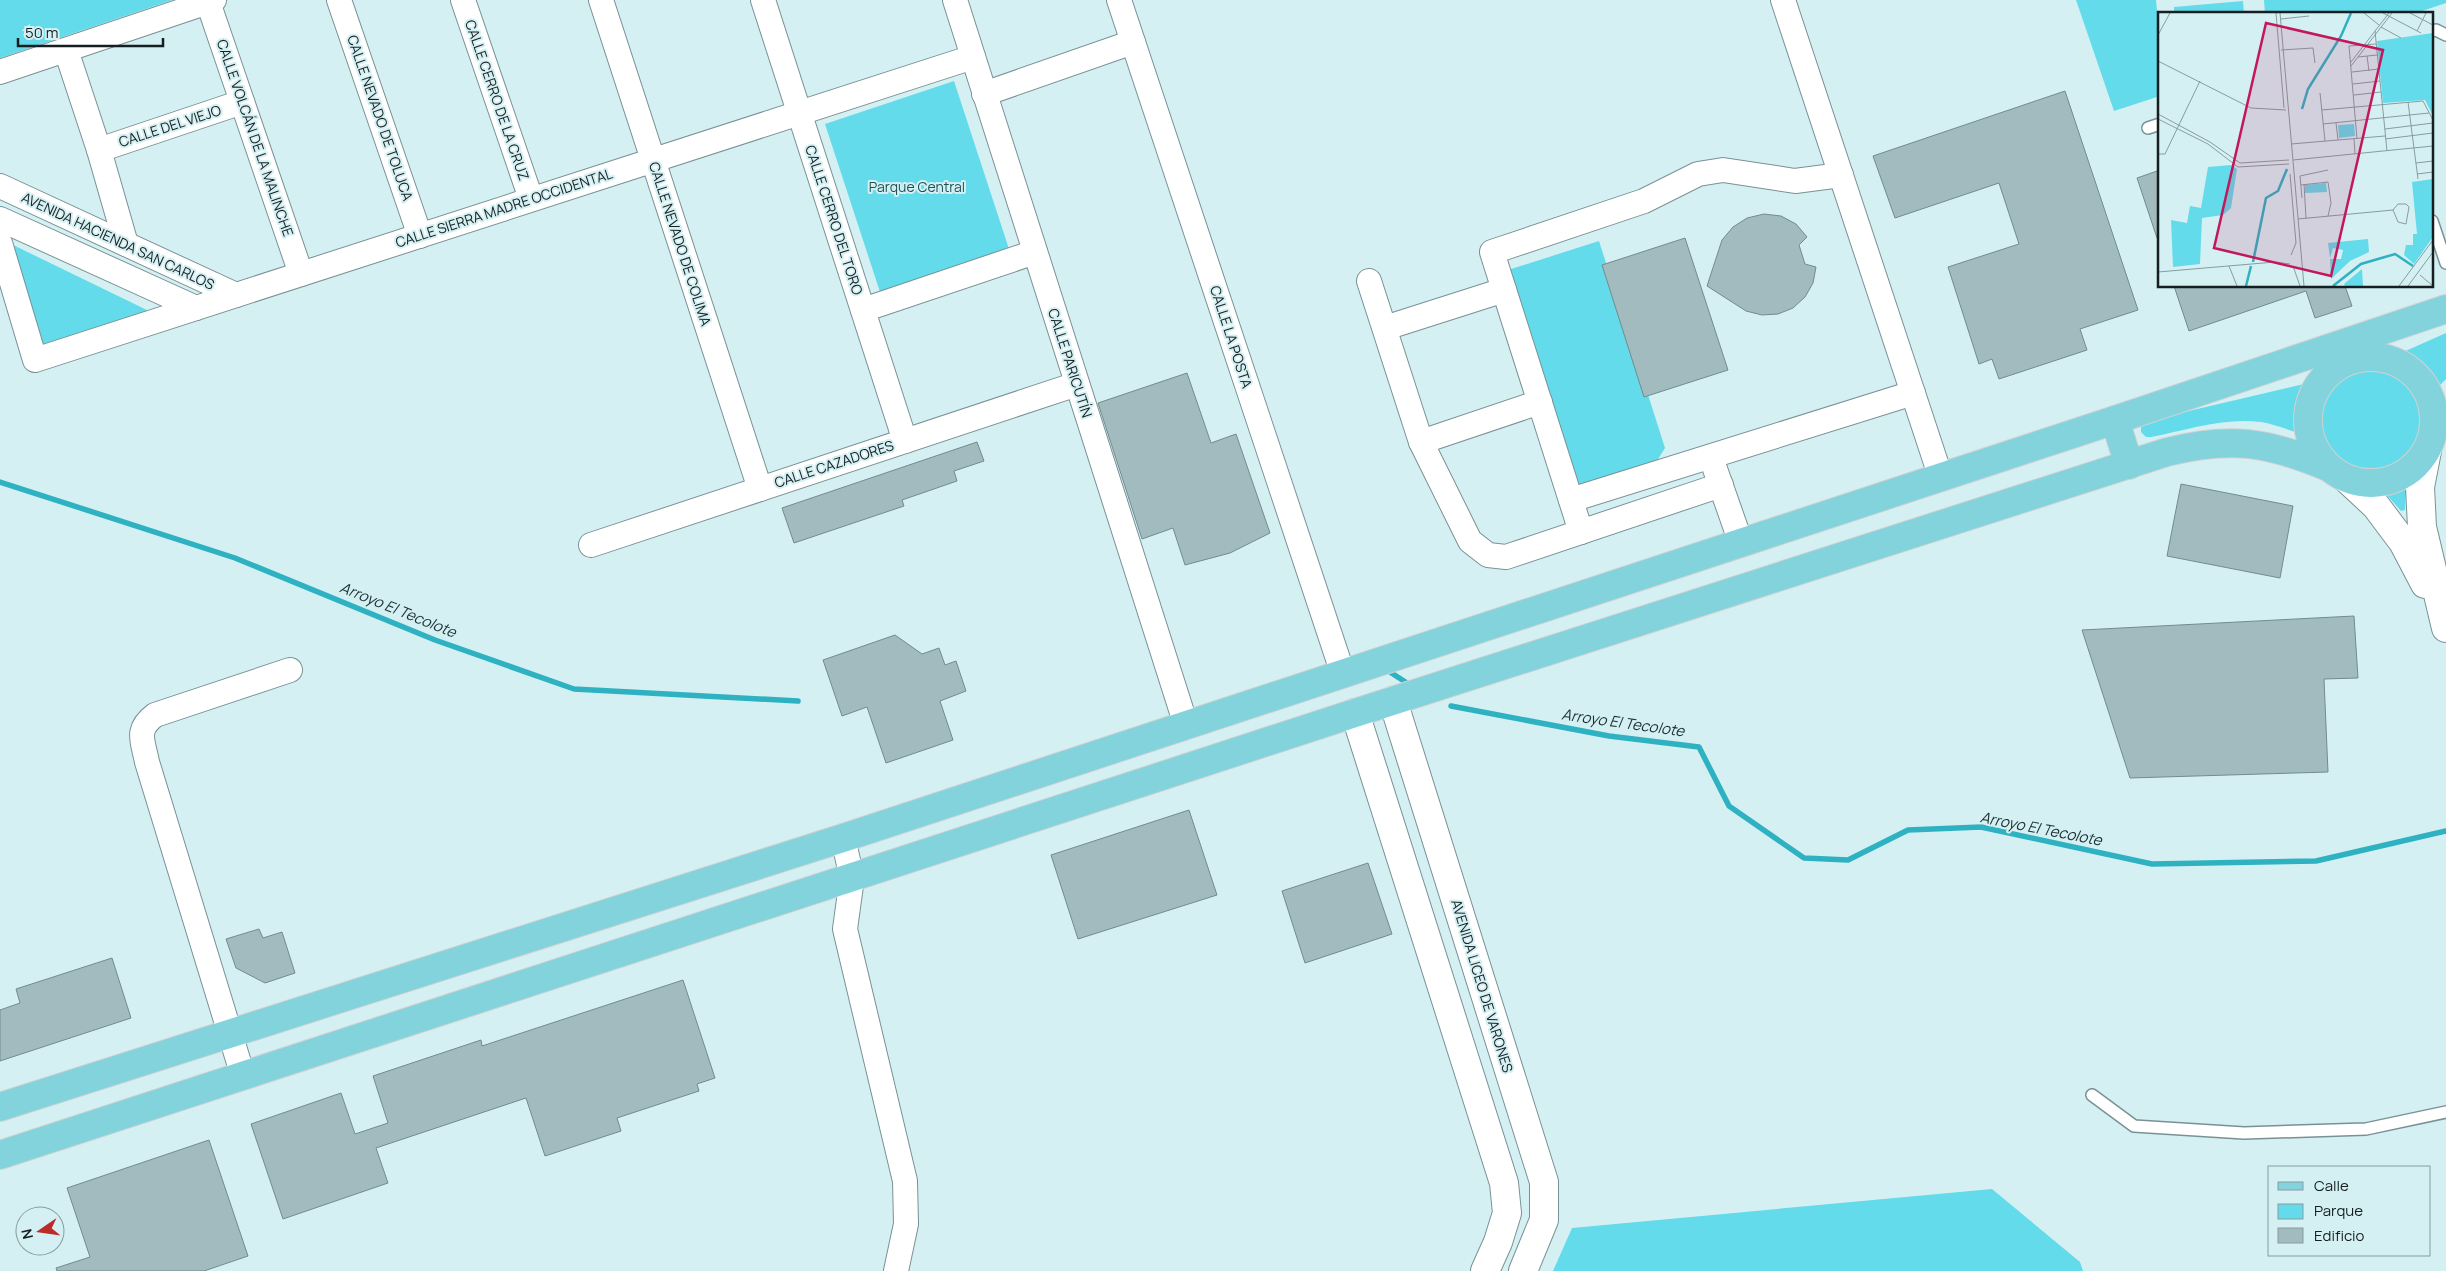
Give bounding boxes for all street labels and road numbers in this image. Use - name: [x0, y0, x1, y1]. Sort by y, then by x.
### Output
- street label: CALLE CERRO DE LA CRUZ: [461, 17, 534, 183]
- street label: CALLE NEVADO DE TOLUCA: [343, 32, 418, 203]
- street label: CALLE VOLCÁN DE LA MALINCHE: [213, 37, 298, 239]
- street label: CALLE DEL VIEJO: [116, 100, 223, 151]
- street label: CALLE CERRO DEL TORO: [801, 143, 868, 297]
- street label: CALLE NEVADO DE COLIMA: [645, 159, 716, 328]
- street label: CALLE SIERRA MADRE OCCIDENTAL: [393, 163, 615, 252]
- street label: AVENIDA HACIENDA SAN CARLOS: [19, 187, 218, 294]
- street label: CALLE LA POSTA: [1206, 283, 1257, 391]
- street label: CALLE PARICUTÍN: [1044, 306, 1097, 420]
- street label: CALLE CAZADORES: [772, 435, 896, 492]
- street label: AVENIDA LICEO DE VARONES: [1447, 897, 1518, 1075]

